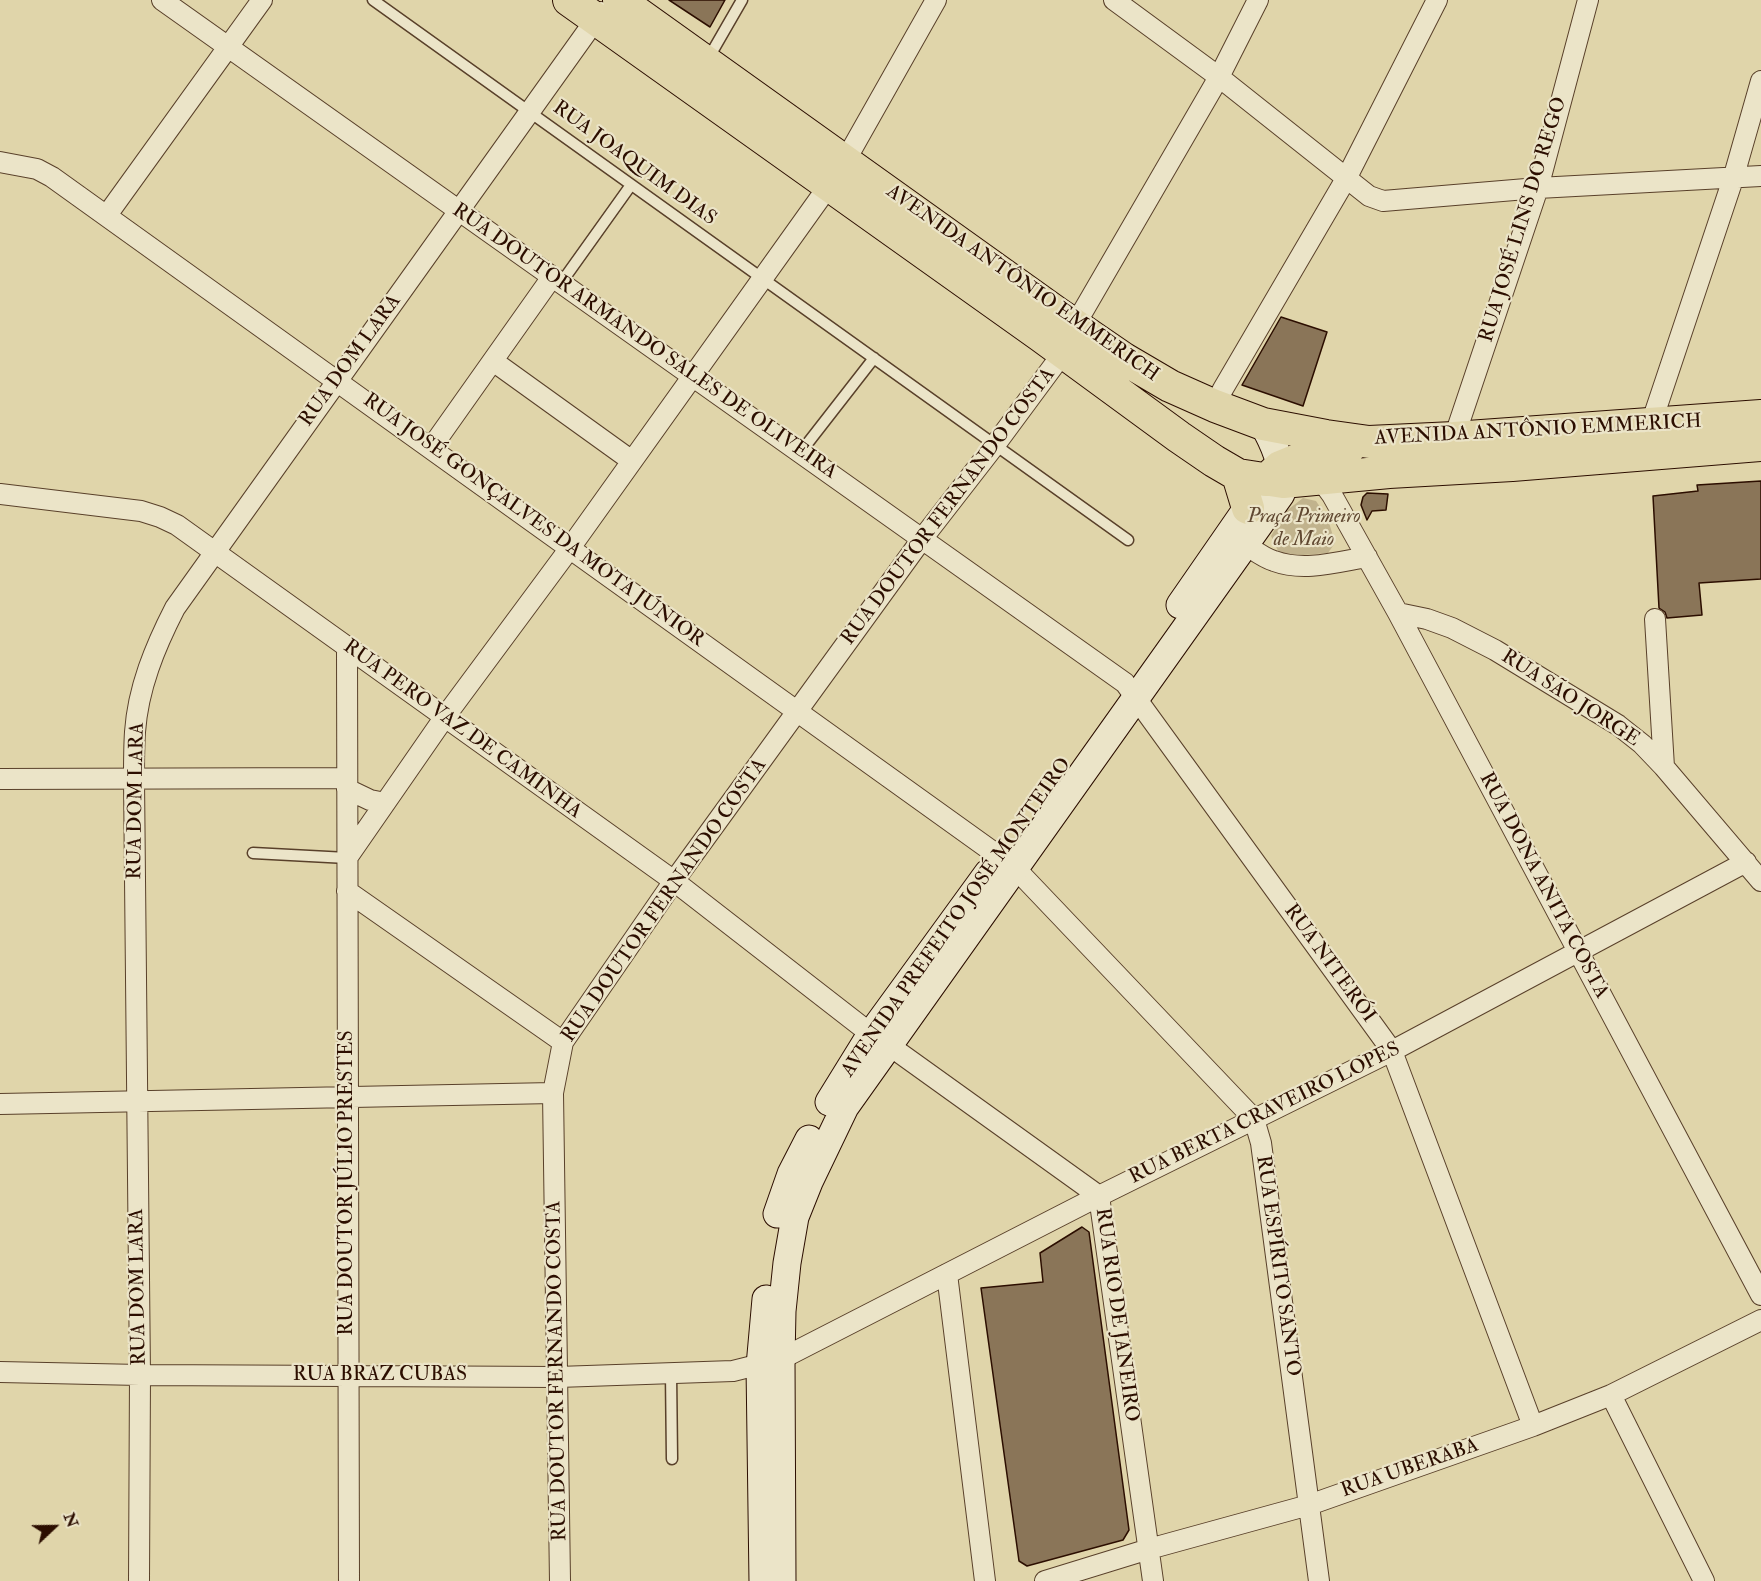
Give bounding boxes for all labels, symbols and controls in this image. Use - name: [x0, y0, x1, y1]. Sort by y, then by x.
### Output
- street label: RUA JOSÉ LINS DO REGO: [1475, 94, 1573, 346]
- street label: RUA JOAQUIM DIAS: [547, 97, 721, 231]
- street label: AVENIDA ANTÔNIO EMMERICH: [881, 180, 1163, 388]
- street label: RUA DOUTOR ARMANDO SALES DE OLIVEIRA: [447, 199, 841, 485]
- street label: RUA DOM LARA: [295, 290, 407, 432]
- street label: RUA DOUTOR FERNANDO COSTA: [837, 364, 1061, 650]
- street label: RUA JOSÉ GONÇALVES DA MOTA JÚNIOR: [358, 389, 708, 653]
- street label: AVENIDA ANTÔNIO EMMERICH: [1374, 410, 1702, 452]
- park label: Praça Primeiro de Maio: [1247, 506, 1361, 553]
- street label: RUA PERO VAZ DE CAMINHA: [338, 635, 586, 825]
- street label: RUA SÃO JORGE: [1496, 645, 1644, 753]
- street label: RUA DOM LARA: [124, 722, 150, 880]
- street label: AVENIDA PREFEITO JOSÉ MONTEIRO: [837, 754, 1077, 1082]
- street label: RUA DOUTOR FERNANDO COSTA: [557, 755, 773, 1047]
- street label: RUA DONA ANITA COSTA: [1473, 769, 1613, 1003]
- street label: RUA NITERÓI: [1278, 900, 1380, 1028]
- street label: RUA DOUTOR JÚLIO PRESTES: [336, 1030, 360, 1336]
- street label: RUA BERTA CRAVEIRO LOPES: [1126, 1038, 1404, 1190]
- street label: RUA ESPÍRITO SANTO: [1250, 1154, 1304, 1378]
- street label: RUA DOUTOR FERNANDO COSTA: [543, 1200, 573, 1542]
- street label: RUA RIO DE JANEIRO: [1089, 1207, 1143, 1423]
- street label: RUA DOM LARA: [126, 1208, 152, 1366]
- street label: RUA BRAZ CUBAS: [293, 1364, 467, 1388]
- street label: RUA UBERABA: [1338, 1434, 1482, 1504]
- north arrow: [24, 1497, 84, 1557]
- text: N: [59, 1510, 83, 1531]

